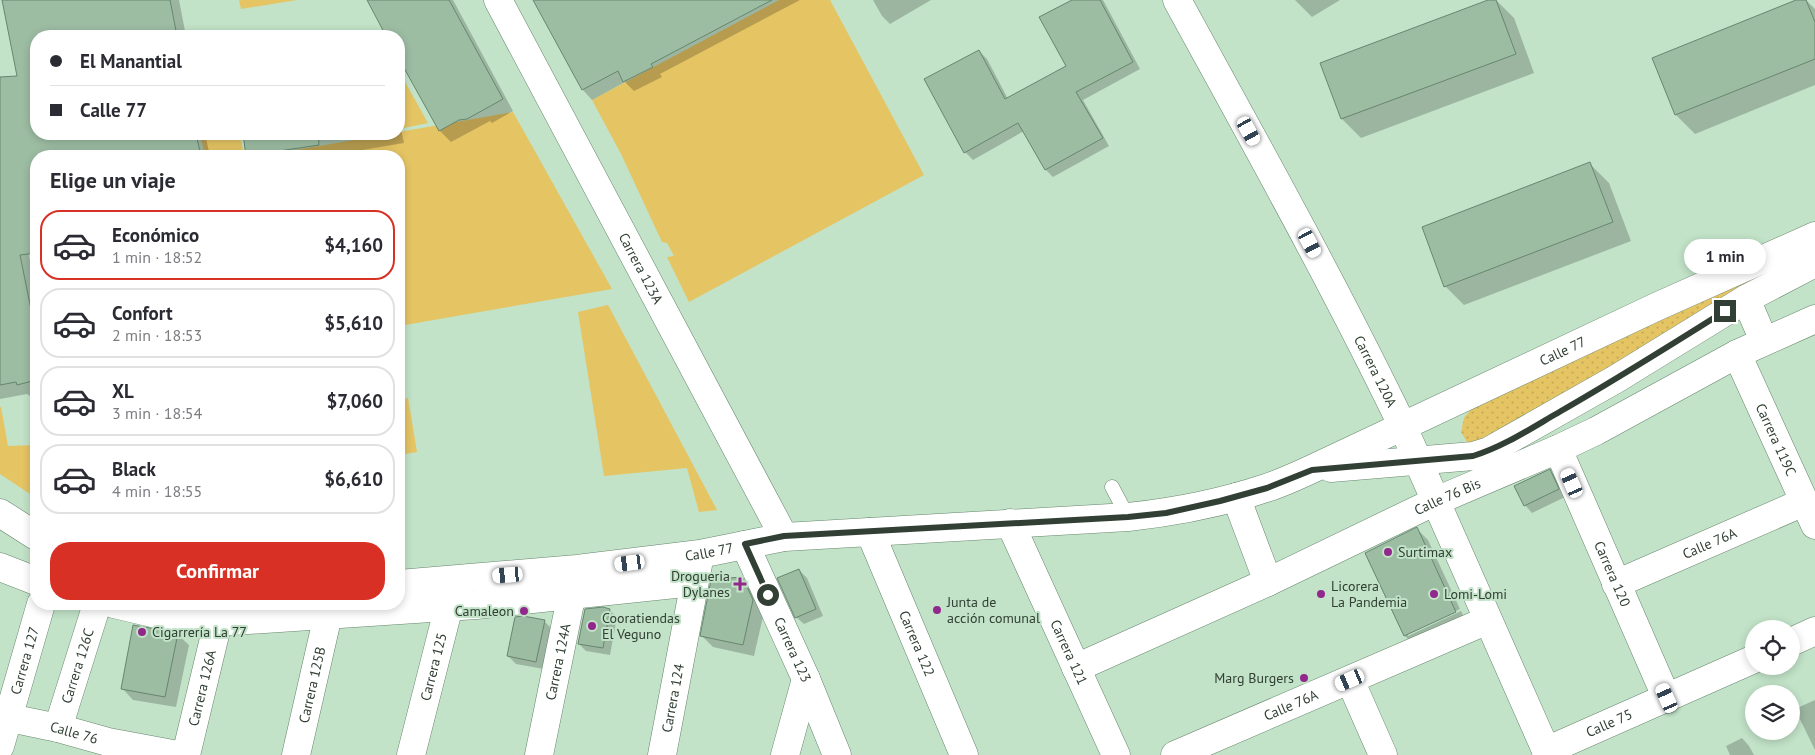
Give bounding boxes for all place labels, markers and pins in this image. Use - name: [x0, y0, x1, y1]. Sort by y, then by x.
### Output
- place label: Surtimax: [1398, 543, 1452, 561]
- marker: Surtimax: [1382, 546, 1394, 558]
- place label: Drogueria Dylanes: [671, 567, 730, 601]
- place label: Licorera La Pandemia: [1331, 577, 1407, 611]
- marker: Drogueria Dylanes: [734, 578, 746, 590]
- place label: Lomi-Lomi: [1444, 585, 1507, 603]
- marker: Licorera La Pandemia: [1315, 588, 1327, 600]
- marker: Lomi-Lomi: [1428, 588, 1440, 600]
- place label: Junta de acción comunal: [946, 593, 1040, 627]
- place label: Camaleon: [455, 602, 514, 620]
- marker: Junta de acción comunal: [931, 604, 943, 616]
- marker: Camaleon: [518, 605, 530, 617]
- place label: Cooratiendas El Veguno: [602, 609, 680, 643]
- marker: Cooratiendas El Veguno: [586, 620, 598, 632]
- place label: Cigarrería La 77: [152, 623, 247, 641]
- marker: Cigarrería La 77: [136, 626, 148, 638]
- place label: Marg Burgers: [1214, 669, 1294, 687]
- marker: Marg Burgers: [1298, 672, 1310, 684]

